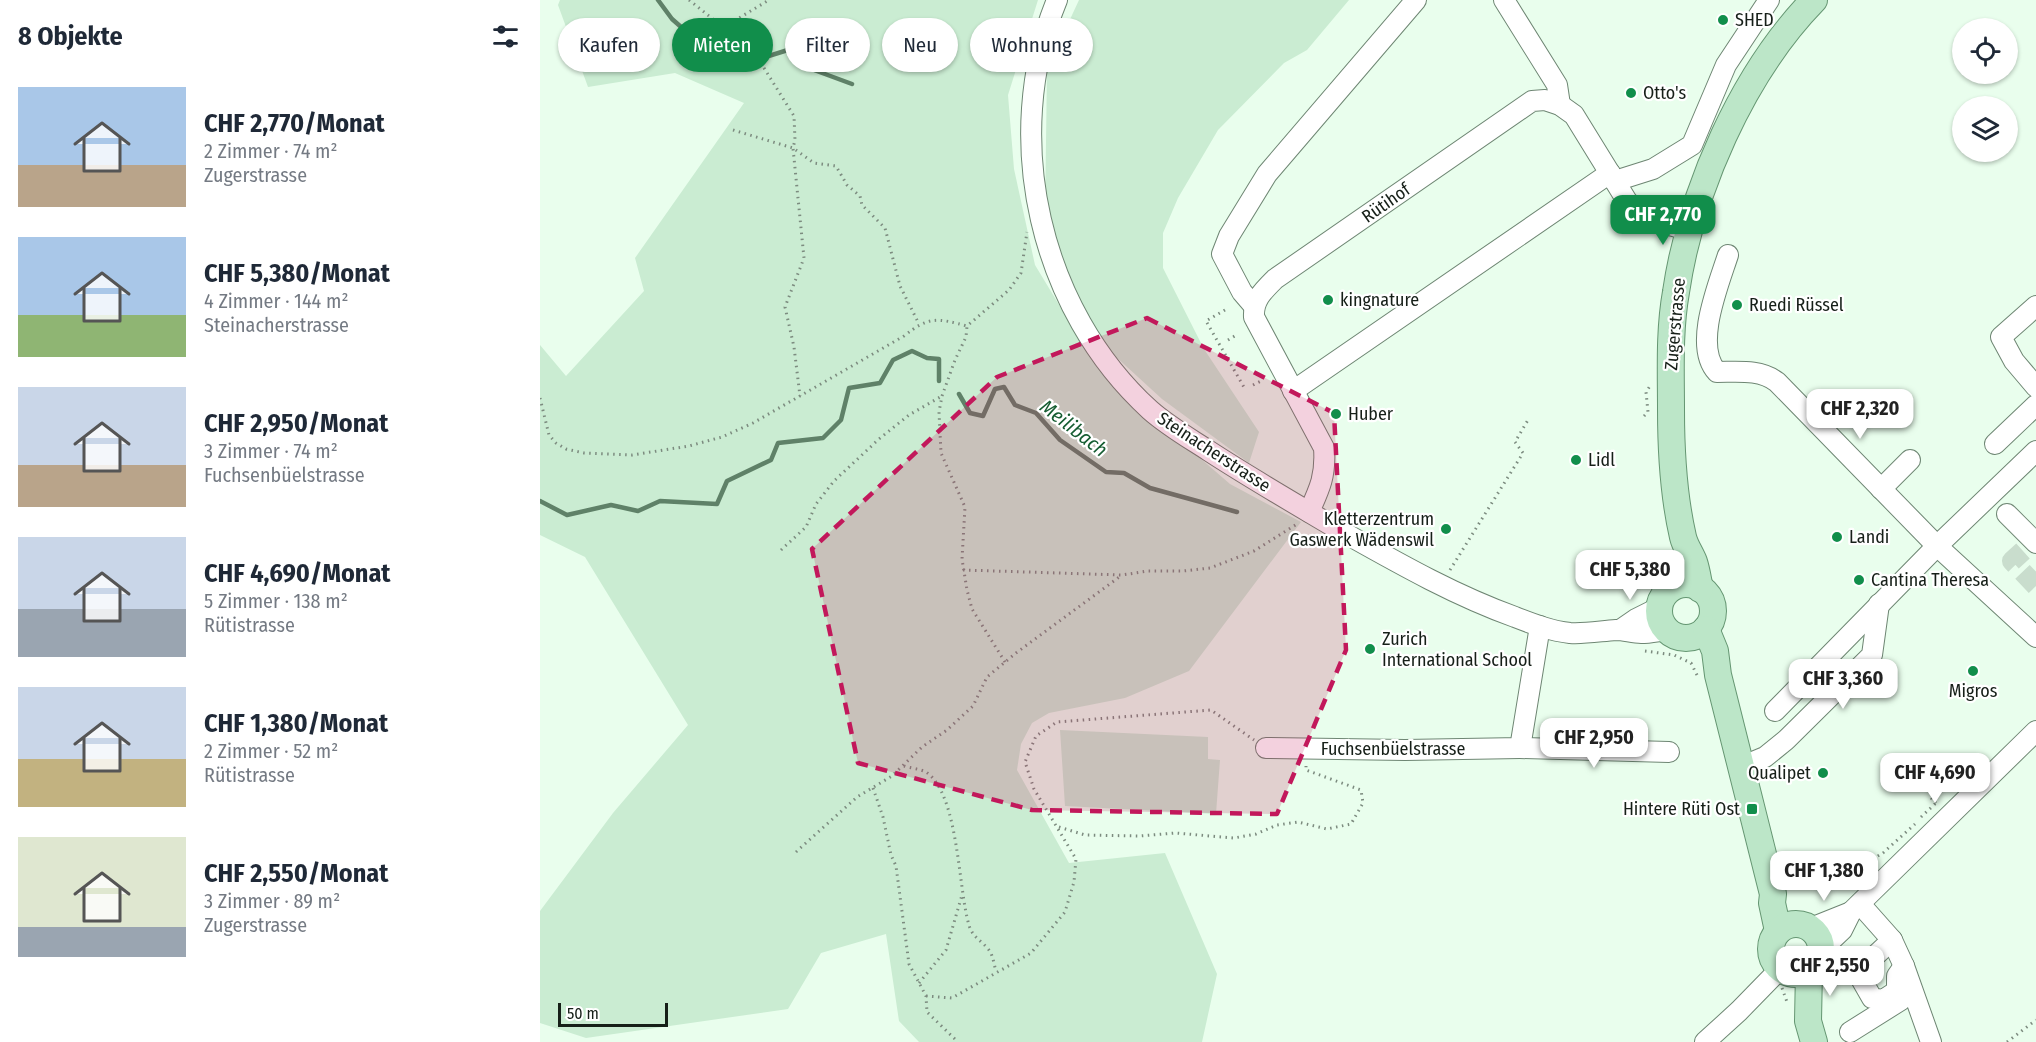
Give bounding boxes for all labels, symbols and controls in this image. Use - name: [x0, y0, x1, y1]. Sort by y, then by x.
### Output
- place label: SHED: [1735, 9, 1774, 31]
- marker: SHED: [1716, 13, 1730, 27]
- chip: Kaufen: [558, 18, 660, 72]
- chip: Mieten: [672, 18, 773, 72]
- chip: Filter: [785, 18, 870, 72]
- chip: Neu: [882, 18, 958, 72]
- chip: Wohnung: [970, 18, 1093, 72]
- map controls: [1952, 18, 2018, 162]
- button: locate: [1952, 18, 2018, 84]
- icon: filters: [489, 20, 522, 53]
- text: 8 Objekte: [18, 21, 123, 52]
- place label: Otto's: [1643, 82, 1687, 104]
- marker: Otto's: [1624, 86, 1638, 100]
- button: layers: [1952, 96, 2018, 162]
- text: CHF 2,770/Monat: [204, 108, 385, 139]
- icon: home: [66, 111, 138, 183]
- text: 2 Zimmer · 74 m²: [204, 139, 338, 163]
- text: Zugerstrasse: [204, 163, 307, 187]
- street label: Rütihof: [1358, 178, 1416, 228]
- pin: CHF 2,770: [1594, 195, 1732, 246]
- text: CHF 2,770: [1624, 202, 1702, 226]
- text: CHF 5,380/Monat: [204, 258, 390, 289]
- icon: home: [66, 261, 138, 333]
- street label: Zugerstrasse: [1660, 277, 1690, 371]
- text: 4 Zimmer · 144 m²: [204, 289, 349, 313]
- place label: kingnature: [1340, 289, 1419, 311]
- marker: kingnature: [1321, 293, 1335, 307]
- place label: Ruedi Rüssel: [1749, 294, 1844, 316]
- marker: Ruedi Rüssel: [1730, 298, 1744, 312]
- text: Steinacherstrasse: [204, 313, 349, 337]
- pin: CHF 2,320: [1791, 389, 1929, 440]
- water label: Meilibach: [1036, 394, 1112, 462]
- text: CHF 2,320: [1820, 396, 1900, 420]
- place label: Huber: [1348, 403, 1394, 425]
- street label: Steinacherstrasse: [1153, 407, 1275, 497]
- marker: Huber: [1329, 407, 1343, 421]
- text: CHF 2,950/Monat: [204, 408, 388, 439]
- icon: home: [66, 411, 138, 483]
- text: 3 Zimmer · 74 m²: [204, 439, 338, 463]
- place label: Lidl: [1588, 449, 1615, 471]
- marker: Lidl: [1569, 453, 1583, 467]
- text: Fuchsenbüelstrasse: [204, 463, 365, 487]
- place label: Kletterzentrum Gaswerk Wädenswil: [1289, 508, 1434, 551]
- marker: Kletterzentrum Gaswerk Wädenswil: [1439, 522, 1453, 536]
- place label: Landi: [1849, 526, 1889, 548]
- marker: Landi: [1830, 530, 1844, 544]
- pin: CHF 5,380: [1561, 550, 1699, 601]
- text: CHF 5,380: [1589, 557, 1671, 581]
- text: CHF 4,690/Monat: [204, 558, 391, 589]
- icon: home: [66, 561, 138, 633]
- place label: Cantina Theresa: [1871, 569, 1989, 591]
- marker: Cantina Theresa: [1852, 573, 1866, 587]
- text: 5 Zimmer · 138 m²: [204, 589, 348, 613]
- text: Rütistrasse: [204, 613, 295, 637]
- place label: Zurich International School: [1382, 628, 1532, 671]
- marker: Zurich International School: [1363, 642, 1377, 656]
- pin: CHF 3,360: [1774, 659, 1912, 710]
- marker: Migros: [1966, 664, 1980, 678]
- text: CHF 3,360: [1803, 666, 1883, 690]
- place label: Migros: [1949, 680, 1998, 702]
- text: CHF 1,380/Monat: [204, 708, 388, 739]
- icon: home: [66, 711, 138, 783]
- pin: CHF 2,950: [1525, 718, 1663, 769]
- text: CHF 2,950: [1554, 725, 1634, 749]
- street label: Fuchsenbüelstrasse: [1321, 738, 1465, 760]
- text: 2 Zimmer · 52 m²: [204, 739, 338, 763]
- pin: CHF 4,690: [1866, 753, 2004, 804]
- text: CHF 4,690: [1894, 760, 1976, 784]
- place label: Qualipet: [1748, 762, 1811, 784]
- text: Rütistrasse: [204, 763, 295, 787]
- marker: Qualipet: [1816, 766, 1830, 780]
- place label: Hintere Rüti Ost: [1623, 798, 1740, 820]
- marker: Hintere Rüti Ost: [1745, 802, 1759, 816]
- pin: CHF 1,380: [1755, 851, 1893, 902]
- text: CHF 2,550/Monat: [204, 858, 388, 889]
- text: CHF 1,380: [1784, 858, 1864, 882]
- icon: home: [66, 861, 138, 933]
- text: 3 Zimmer · 89 m²: [204, 889, 340, 913]
- text: Zugerstrasse: [204, 913, 307, 937]
- pin: CHF 2,550: [1761, 946, 1899, 997]
- text: CHF 2,550: [1790, 953, 1870, 977]
- scale bar: [558, 1000, 668, 1028]
- text: 50 m: [567, 1004, 599, 1023]

